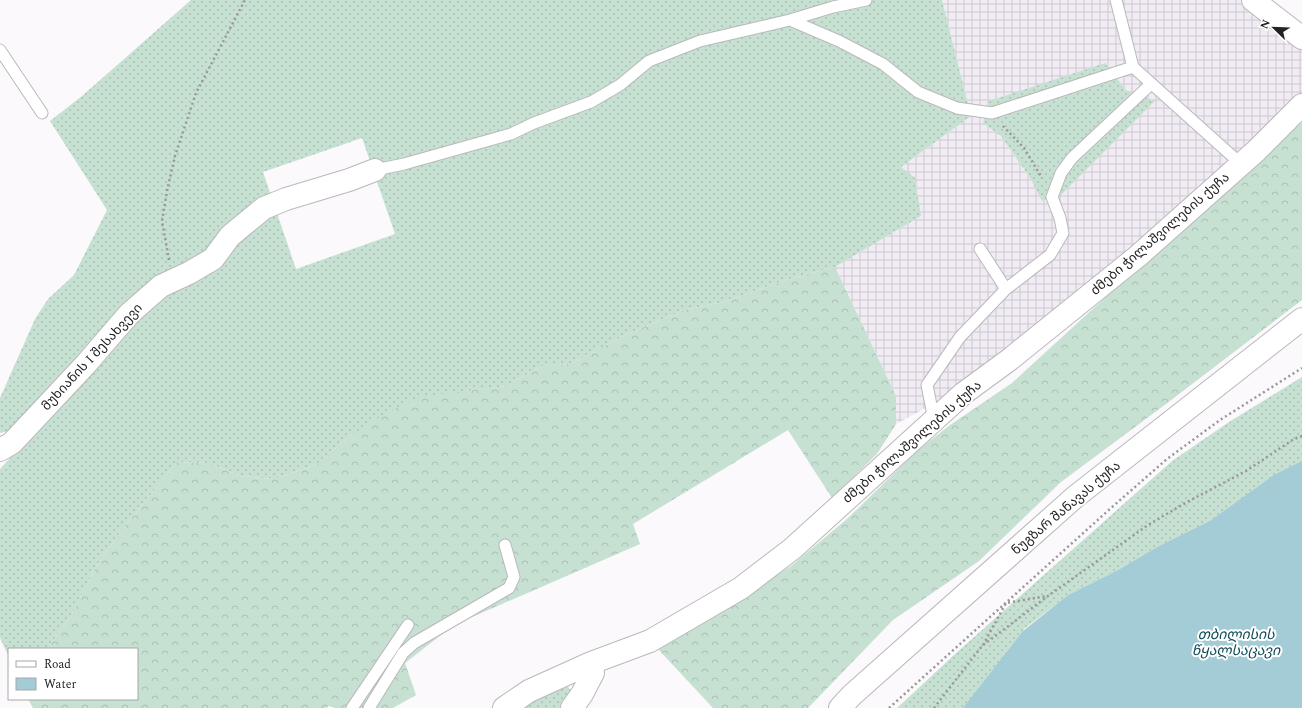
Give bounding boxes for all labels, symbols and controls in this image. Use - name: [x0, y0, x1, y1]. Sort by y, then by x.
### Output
- north arrow: [1254, 8, 1294, 48]
- text: N: [1256, 17, 1275, 32]
- street label: ძმები ჭილაშვილების ქუჩა: [1086, 168, 1234, 300]
- street label: მუხიანის I შესახვევი: [37, 299, 147, 415]
- street label: ძმები ჭილაშვილების ქუჩა: [838, 376, 986, 508]
- street label: ნუგზარ შანავას ქუჩა: [1007, 456, 1125, 560]
- water label: თბილისის წყალსაცავი: [1192, 624, 1281, 661]
- legend: [8, 648, 138, 700]
- text: Road: [44, 655, 71, 674]
- text: Water: [44, 675, 76, 694]

